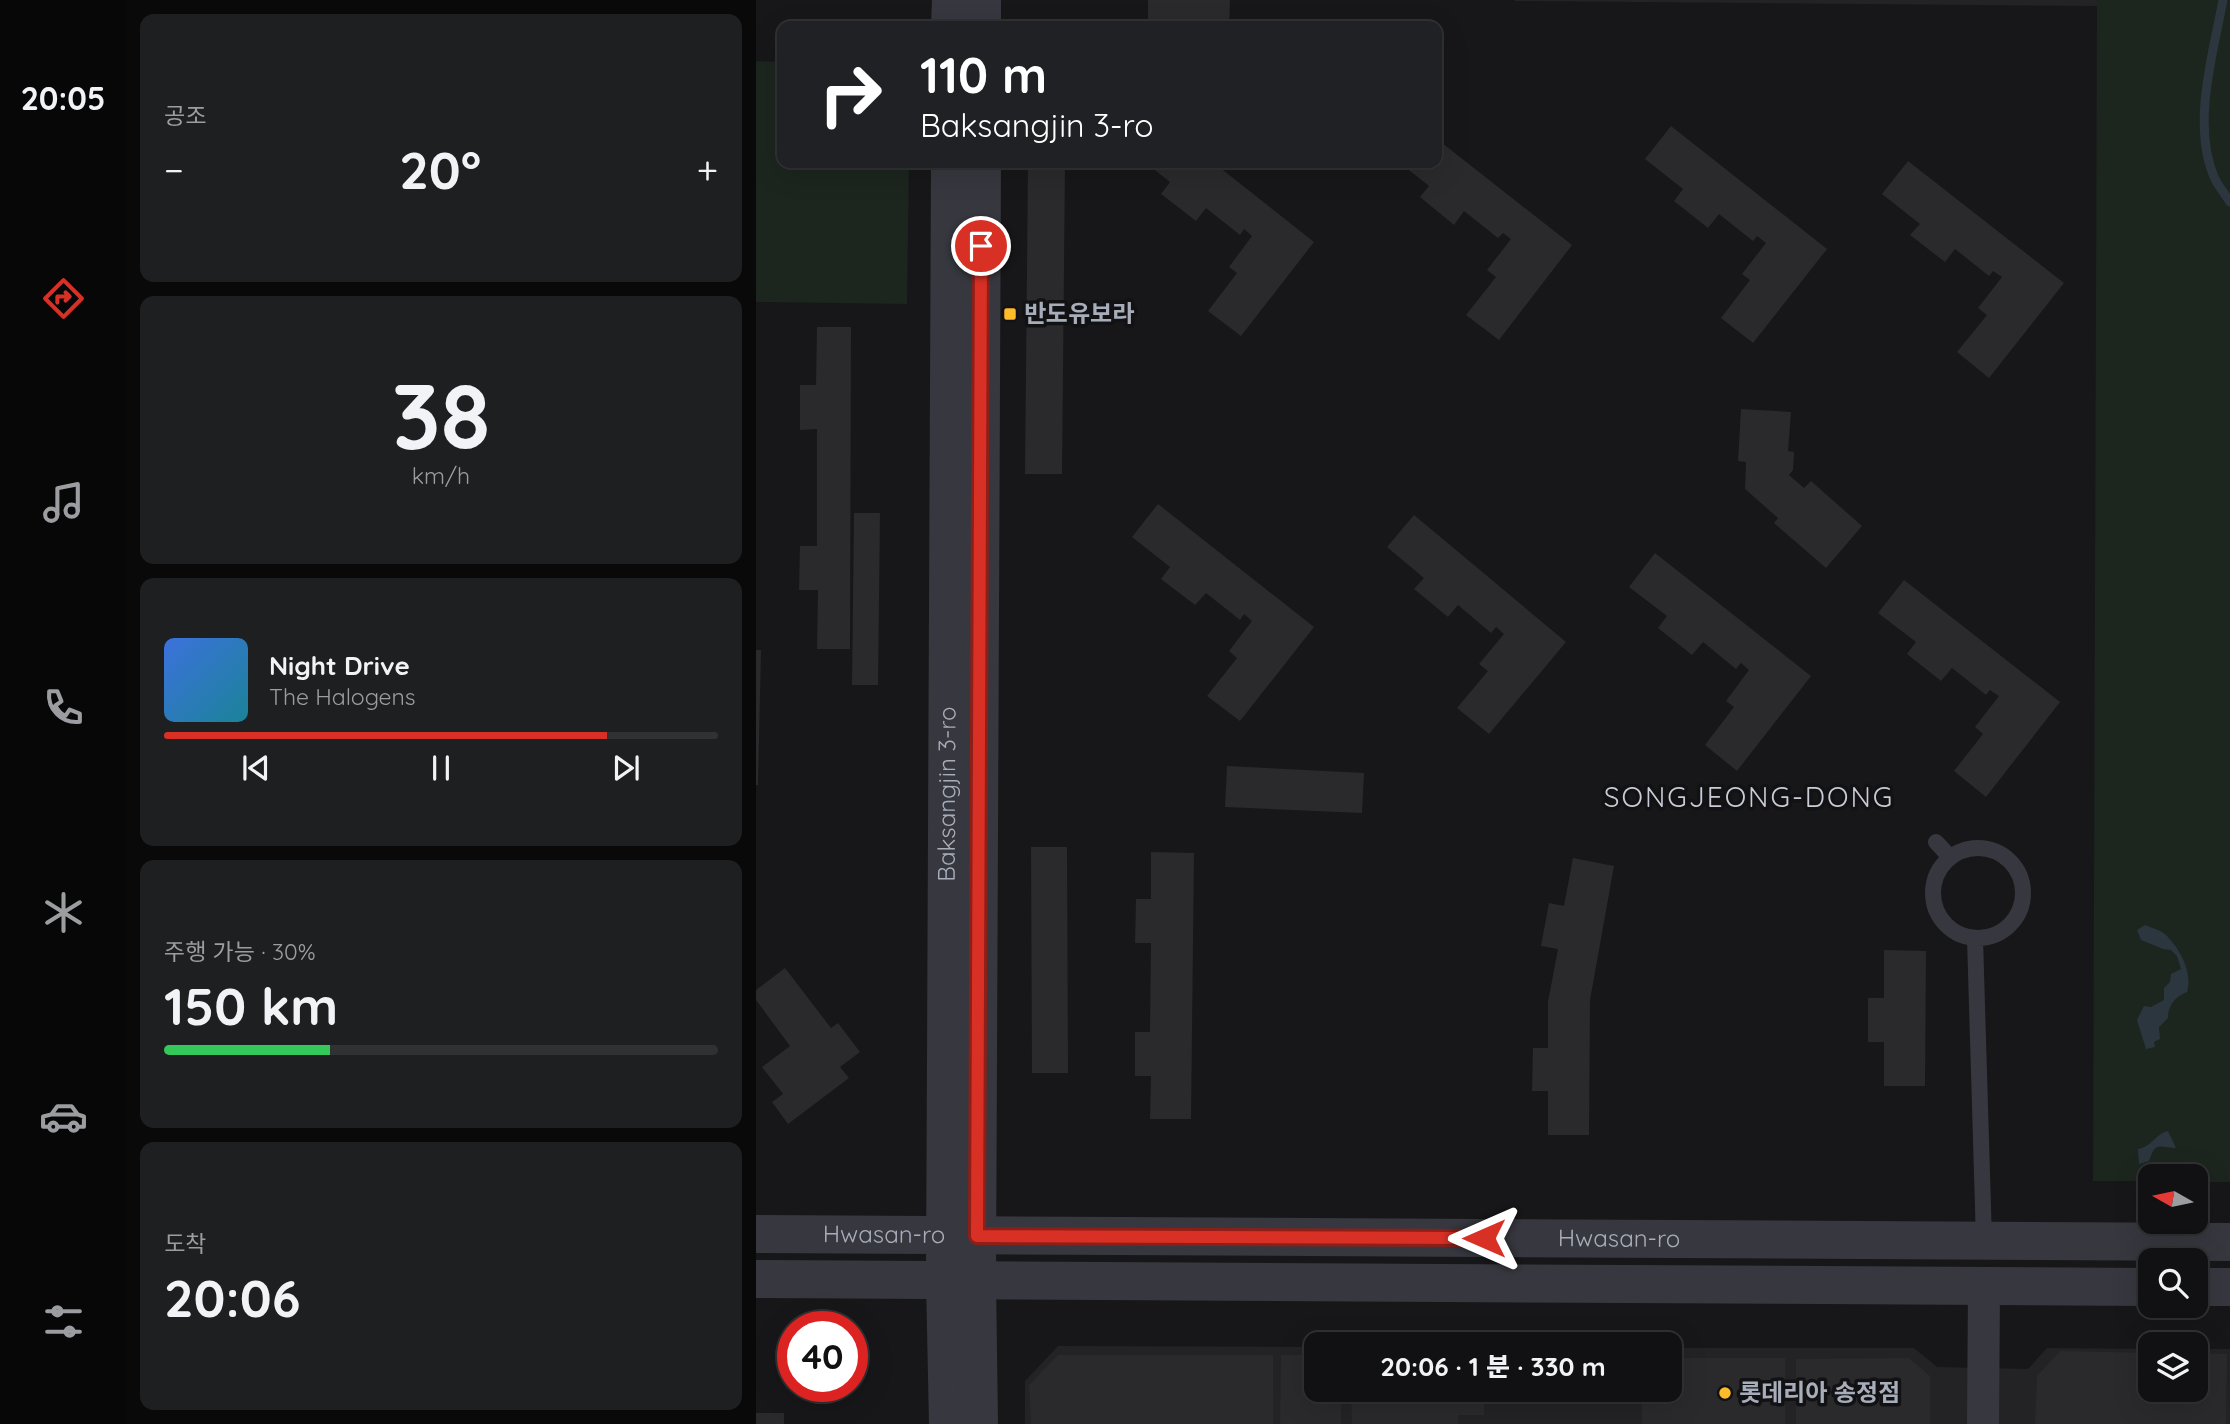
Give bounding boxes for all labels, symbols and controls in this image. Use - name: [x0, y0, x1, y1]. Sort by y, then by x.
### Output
- text: 110 m: [920, 44, 1047, 105]
- icon: right: [805, 49, 896, 140]
- text: 20:05: [21, 78, 105, 118]
- text: 공조: [164, 101, 206, 130]
- text: Baksangjin 3-ro: [920, 105, 1154, 145]
- text: 20°: [399, 137, 481, 202]
- text: −: [164, 146, 184, 194]
- text: +: [697, 146, 718, 194]
- pin: [951, 216, 1011, 276]
- icon: arrive: [962, 227, 1000, 265]
- icon: directions: [39, 274, 88, 323]
- place label: 반도유보라: [1024, 298, 1134, 328]
- marker: 반도유보라: [1002, 306, 1018, 322]
- text: 38: [392, 358, 490, 472]
- text: km/h: [412, 461, 470, 490]
- icon: music: [39, 478, 88, 527]
- text: Night Drive: [269, 649, 410, 682]
- text: The Halogens: [269, 682, 416, 711]
- icon: phone: [39, 683, 88, 732]
- street label: Baksangjin 3-ro: [931, 706, 962, 882]
- icon: previous: [237, 749, 275, 787]
- icon: pause: [422, 749, 460, 787]
- icon: next: [607, 749, 645, 787]
- district label: SONGJEONG-DONG: [1604, 779, 1894, 814]
- icon: climate: [39, 888, 88, 937]
- text: 주행 가능 · 30%: [164, 937, 316, 966]
- text: 150 km: [164, 973, 338, 1038]
- icon: car: [39, 1092, 88, 1141]
- north arrow: [2138, 1164, 2208, 1234]
- map controls: [2138, 1164, 2208, 1402]
- position arrow: [1447, 1201, 1521, 1275]
- street label: Hwasan-ro: [823, 1218, 945, 1249]
- street label: Hwasan-ro: [1558, 1222, 1680, 1253]
- text: 도착: [164, 1229, 206, 1258]
- button: search: [2138, 1248, 2208, 1318]
- text: 20:06: [164, 1265, 300, 1330]
- icon: filters: [39, 1297, 88, 1346]
- speed limit sign: 40: [777, 1311, 868, 1402]
- button: layers: [2138, 1332, 2208, 1402]
- text: 20:06 · 1 분 · 330 m: [1380, 1350, 1606, 1383]
- place label: 롯데리아 송정점: [1739, 1377, 1900, 1407]
- marker: 롯데리아 송정점: [1717, 1385, 1733, 1401]

